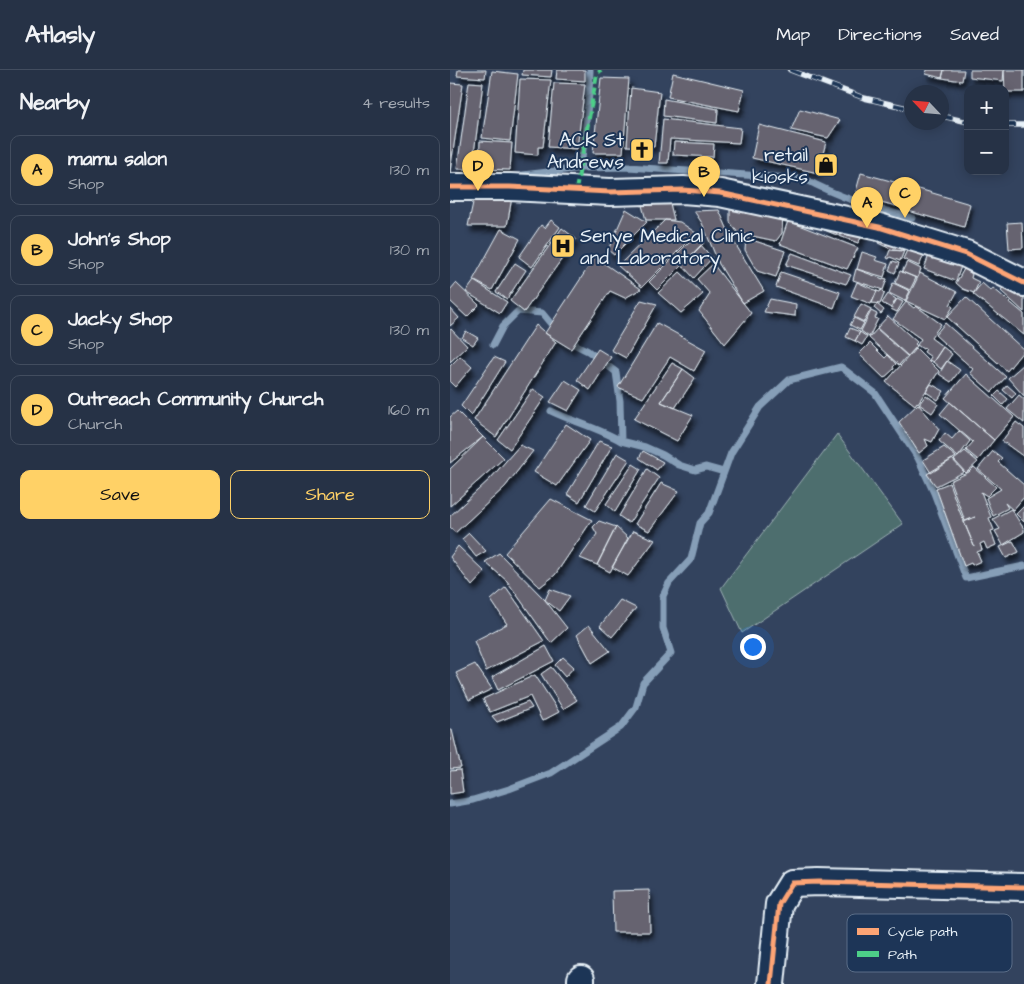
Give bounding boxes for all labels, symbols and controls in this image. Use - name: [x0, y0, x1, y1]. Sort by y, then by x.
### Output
- text: Atlasly: [25, 18, 95, 52]
- text: Map: [776, 22, 810, 47]
- text: Directions: [838, 22, 922, 47]
- text: Saved: [950, 22, 999, 47]
- north arrow: [904, 85, 949, 130]
- map controls: [964, 85, 1009, 175]
- button: +: [964, 85, 1009, 130]
- text: Nearby: [20, 88, 90, 117]
- text: 4 results: [362, 92, 430, 114]
- place label: ACK St Andrews: [547, 127, 624, 176]
- button: −: [964, 130, 1009, 175]
- church icon: ACK St Andrews: [629, 137, 655, 163]
- place label: retail kiosks: [752, 142, 808, 191]
- text: mamu salon: [68, 146, 167, 173]
- pin: D: [462, 150, 494, 191]
- shop icon: retail kiosks: [813, 152, 839, 178]
- pin: B: [688, 156, 720, 197]
- text: A: [32, 159, 42, 181]
- text: 130 m: [390, 159, 429, 181]
- text: Shop: [68, 173, 104, 195]
- pin: C: [889, 177, 921, 218]
- pin: A: [851, 187, 883, 228]
- place label: Senye Medical Clinic and Laboratory: [580, 223, 755, 273]
- text: John's Shop: [68, 226, 171, 253]
- hospital icon: Senye Medical Clinic and Laboratory: [550, 233, 576, 259]
- text: B: [31, 239, 43, 261]
- text: 130 m: [390, 239, 429, 261]
- text: Shop: [68, 253, 104, 275]
- text: Jacky Shop: [68, 306, 172, 333]
- text: C: [31, 319, 43, 341]
- text: 130 m: [390, 319, 429, 341]
- text: Shop: [68, 333, 104, 355]
- text: Outreach Community Church: [68, 386, 323, 413]
- text: D: [32, 399, 42, 421]
- text: 160 m: [388, 399, 429, 421]
- text: Church: [68, 413, 122, 435]
- button: Save: [20, 470, 220, 519]
- button: Share: [230, 470, 430, 519]
- your location: [740, 634, 766, 660]
- legend: [847, 914, 1012, 972]
- text: Cycle path: [888, 922, 957, 942]
- text: Path: [888, 945, 917, 965]

